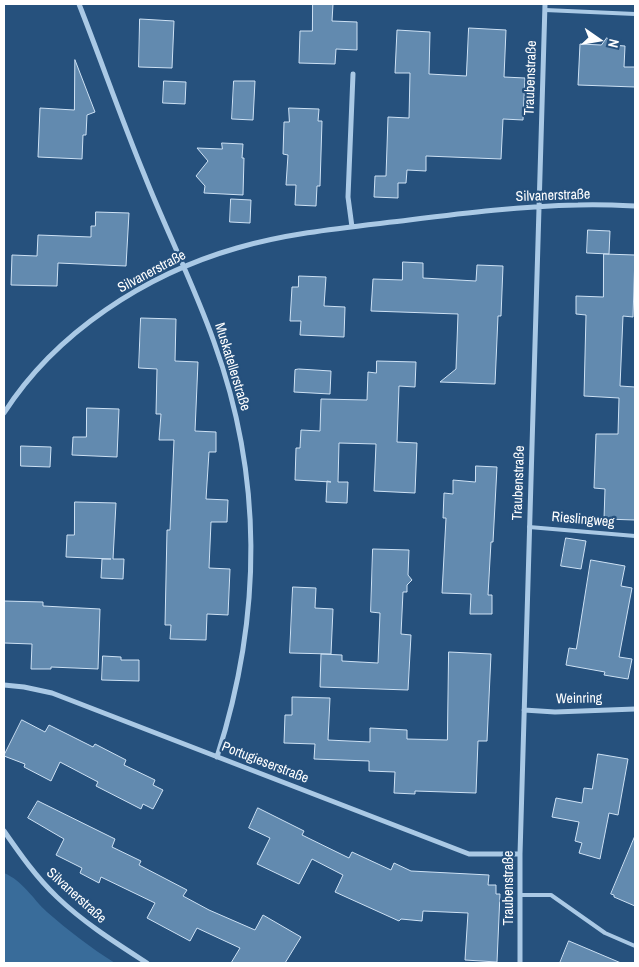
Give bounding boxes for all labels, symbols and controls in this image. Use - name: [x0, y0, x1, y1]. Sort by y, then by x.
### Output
- north arrow: [574, 15, 624, 65]
- text: N: [604, 37, 623, 49]
- street label: Traubenstraße: [521, 40, 541, 116]
- street label: Silvanerstraße: [515, 186, 591, 206]
- street label: Silvanerstraße: [115, 247, 189, 297]
- street label: Muskatellerstraße: [211, 321, 253, 413]
- street label: Traubenstraße: [509, 445, 529, 521]
- street label: Rieslingweg: [551, 509, 615, 531]
- street label: Weinring: [556, 690, 602, 708]
- street label: Portugieserstraße: [219, 739, 311, 787]
- street label: Traubenstraße: [501, 851, 517, 925]
- street label: Silvanerstraße: [43, 865, 109, 927]

